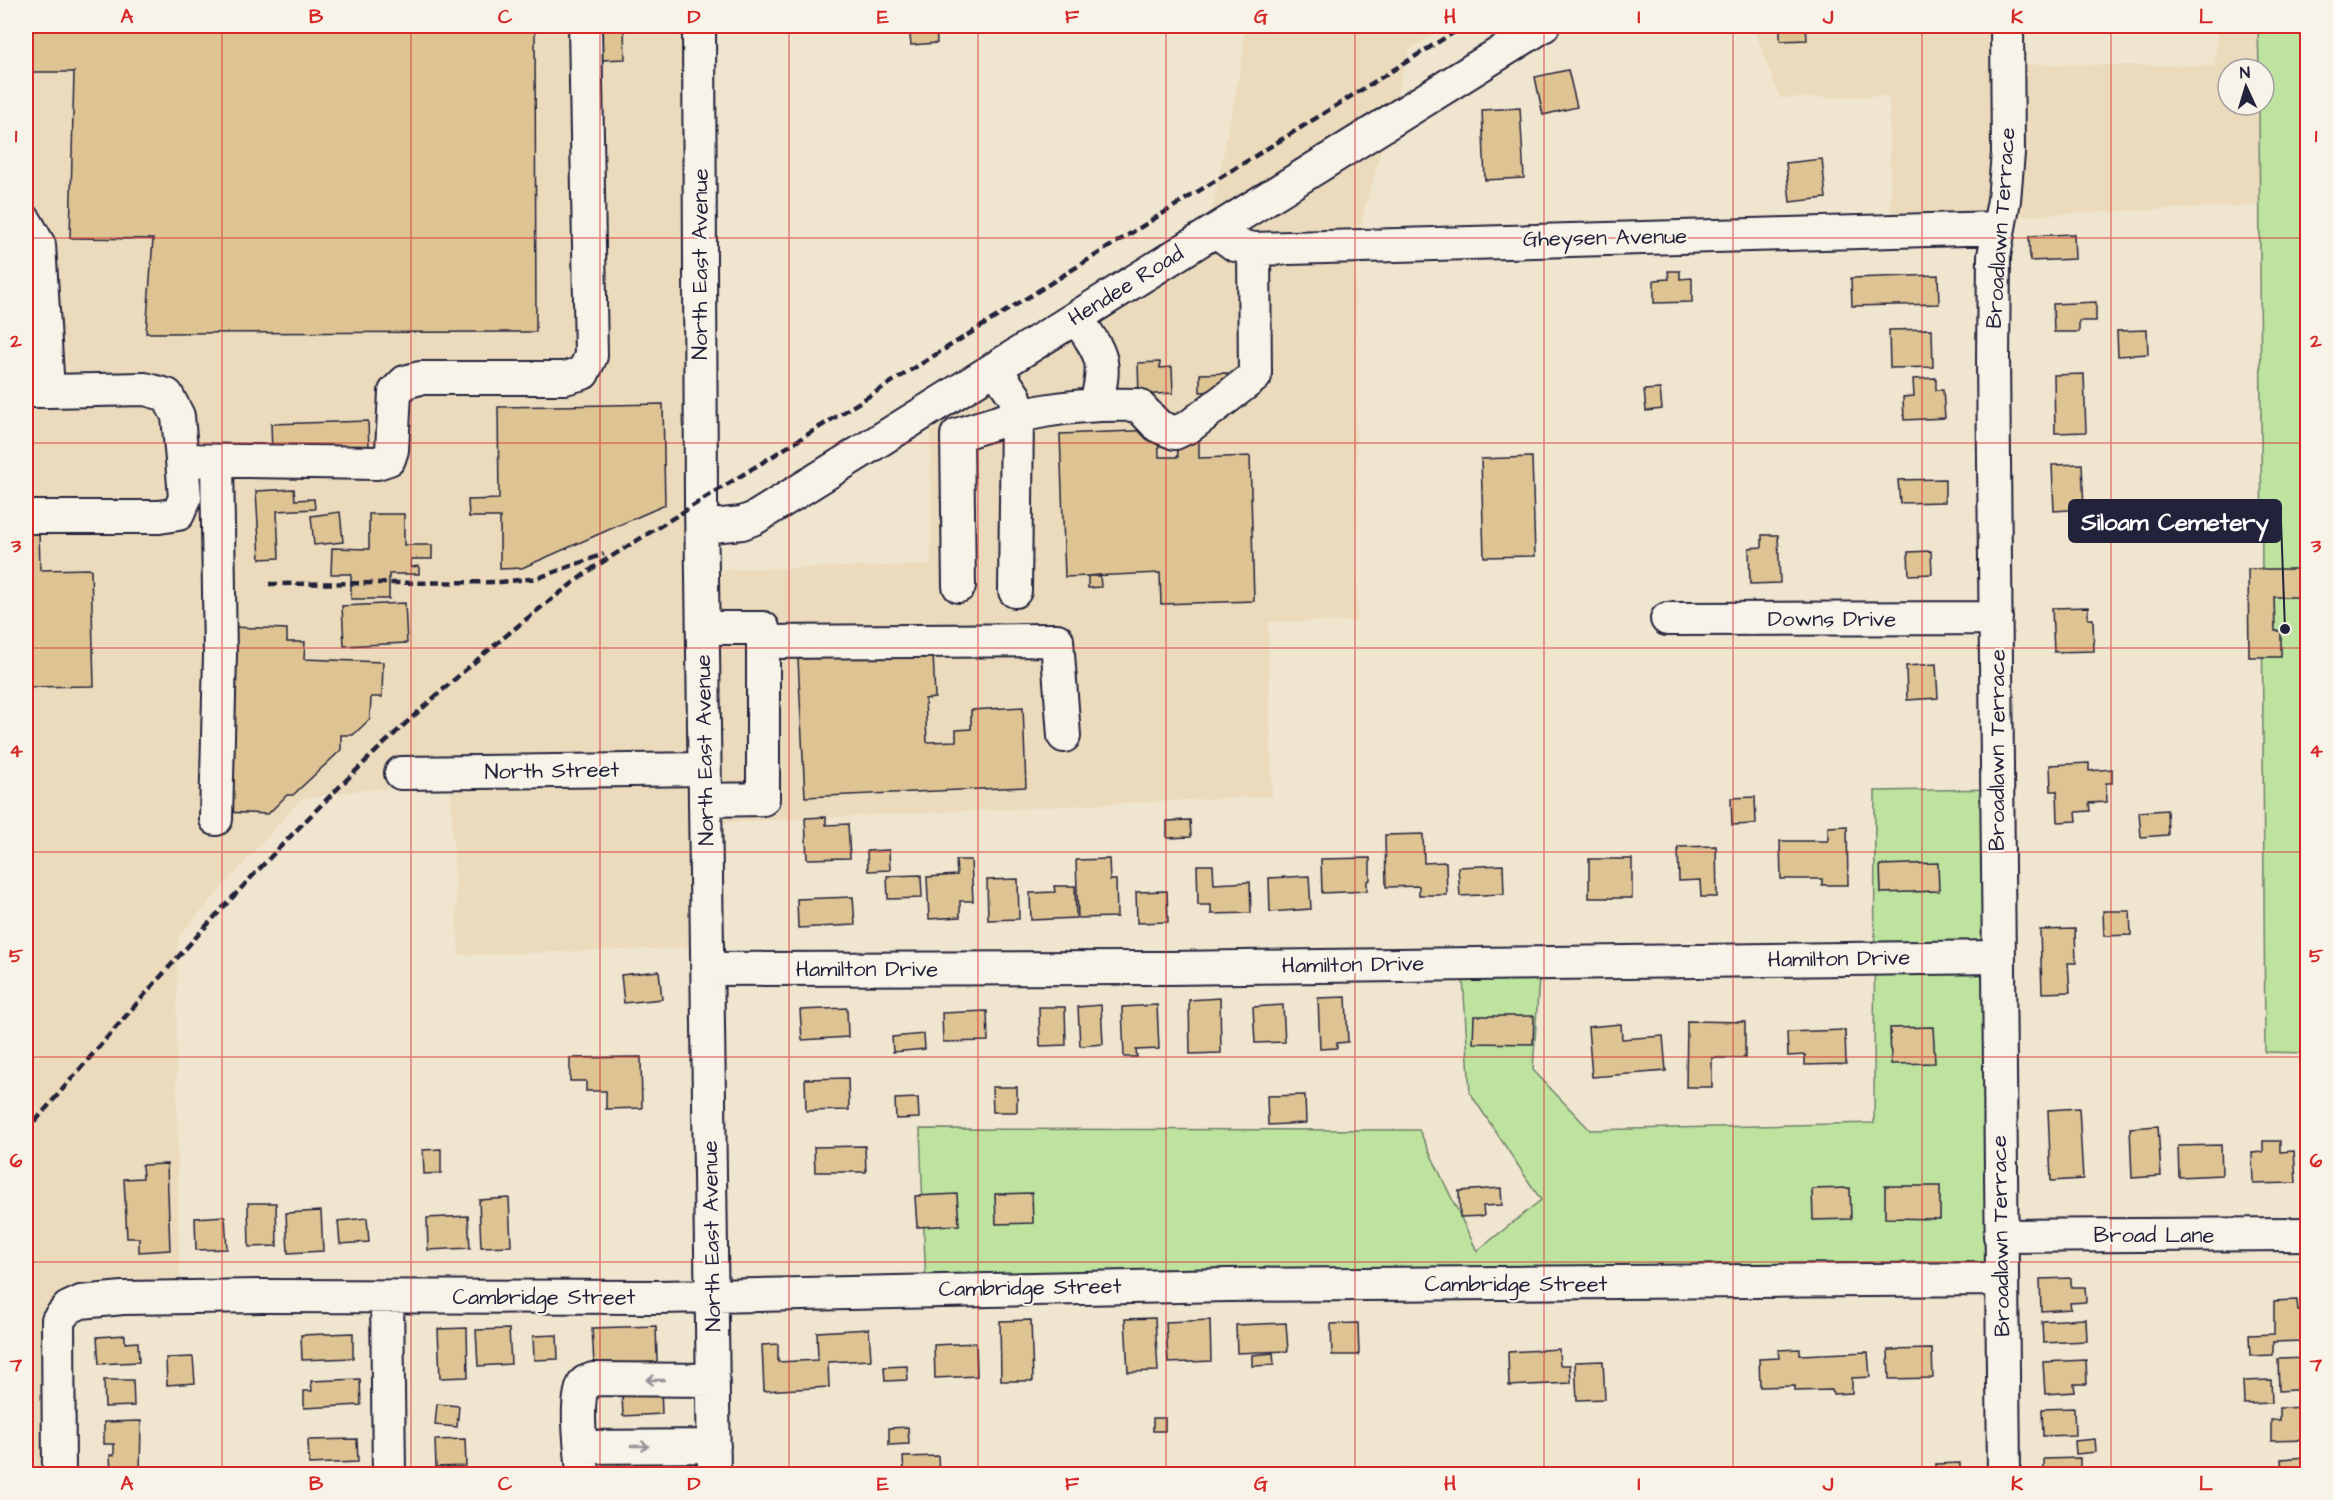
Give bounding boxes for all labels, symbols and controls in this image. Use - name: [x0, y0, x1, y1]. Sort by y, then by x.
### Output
- text: A: [121, 3, 134, 31]
- text: B: [309, 3, 324, 31]
- text: C: [498, 3, 513, 31]
- text: D: [688, 3, 701, 31]
- text: E: [877, 3, 889, 31]
- text: F: [1065, 3, 1080, 31]
- text: G: [1254, 3, 1268, 31]
- text: H: [1444, 3, 1456, 31]
- text: I: [1637, 3, 1641, 31]
- text: J: [1822, 3, 1834, 31]
- text: K: [2011, 3, 2024, 31]
- text: L: [2199, 3, 2213, 31]
- north arrow: [2216, 57, 2276, 117]
- text: N: [2239, 62, 2251, 84]
- text: 1: [15, 122, 18, 150]
- text: 1: [2315, 122, 2318, 150]
- street label: Broadlawn Terrace: [1978, 126, 2024, 330]
- street label: North East Avenue: [685, 168, 716, 360]
- street label: Gheysen Avenue: [1523, 221, 1688, 256]
- street label: Hendee Road: [1062, 238, 1190, 334]
- text: 2: [9, 327, 22, 355]
- text: 2: [2309, 327, 2322, 355]
- callout: Siloam Cemetery: [2069, 500, 2281, 542]
- text: Siloam Cemetery: [2080, 506, 2270, 542]
- text: 3: [10, 532, 22, 560]
- text: 3: [2310, 532, 2322, 560]
- street label: Downs Drive: [1768, 604, 1896, 635]
- street label: Broadlawn Terrace: [1982, 649, 2013, 851]
- street label: North East Avenue: [688, 654, 722, 846]
- text: 4: [9, 737, 23, 765]
- text: 4: [2309, 737, 2323, 765]
- street label: North Street: [484, 754, 620, 788]
- text: 5: [9, 942, 24, 970]
- street label: Hamilton Drive: [1767, 942, 1911, 976]
- text: 5: [2309, 942, 2324, 970]
- street label: Hamilton Drive: [1281, 948, 1425, 982]
- street label: Hamilton Drive: [796, 954, 938, 985]
- street label: Broadlawn Terrace: [1984, 1135, 2018, 1337]
- street label: North East Avenue: [695, 1140, 729, 1332]
- text: 6: [10, 1147, 23, 1175]
- text: 6: [2310, 1147, 2323, 1175]
- street label: Broad Lane: [2094, 1220, 2214, 1251]
- street label: Cambridge Street: [1425, 1269, 1608, 1301]
- street label: Cambridge Street: [938, 1271, 1122, 1306]
- street label: Cambridge Street: [453, 1282, 636, 1314]
- text: 7: [9, 1351, 23, 1379]
- text: 7: [2309, 1351, 2323, 1379]
- one-way arrow: [645, 1374, 665, 1386]
- one-way arrow: [630, 1440, 650, 1452]
- text: A: [121, 1470, 134, 1498]
- text: B: [309, 1470, 324, 1498]
- text: C: [498, 1470, 513, 1498]
- text: D: [688, 1470, 701, 1498]
- text: E: [877, 1470, 889, 1498]
- text: F: [1065, 1470, 1080, 1498]
- text: G: [1254, 1470, 1268, 1498]
- text: H: [1444, 1470, 1456, 1498]
- text: I: [1637, 1470, 1641, 1498]
- text: J: [1822, 1470, 1834, 1498]
- text: K: [2011, 1470, 2024, 1498]
- text: L: [2199, 1470, 2213, 1498]

